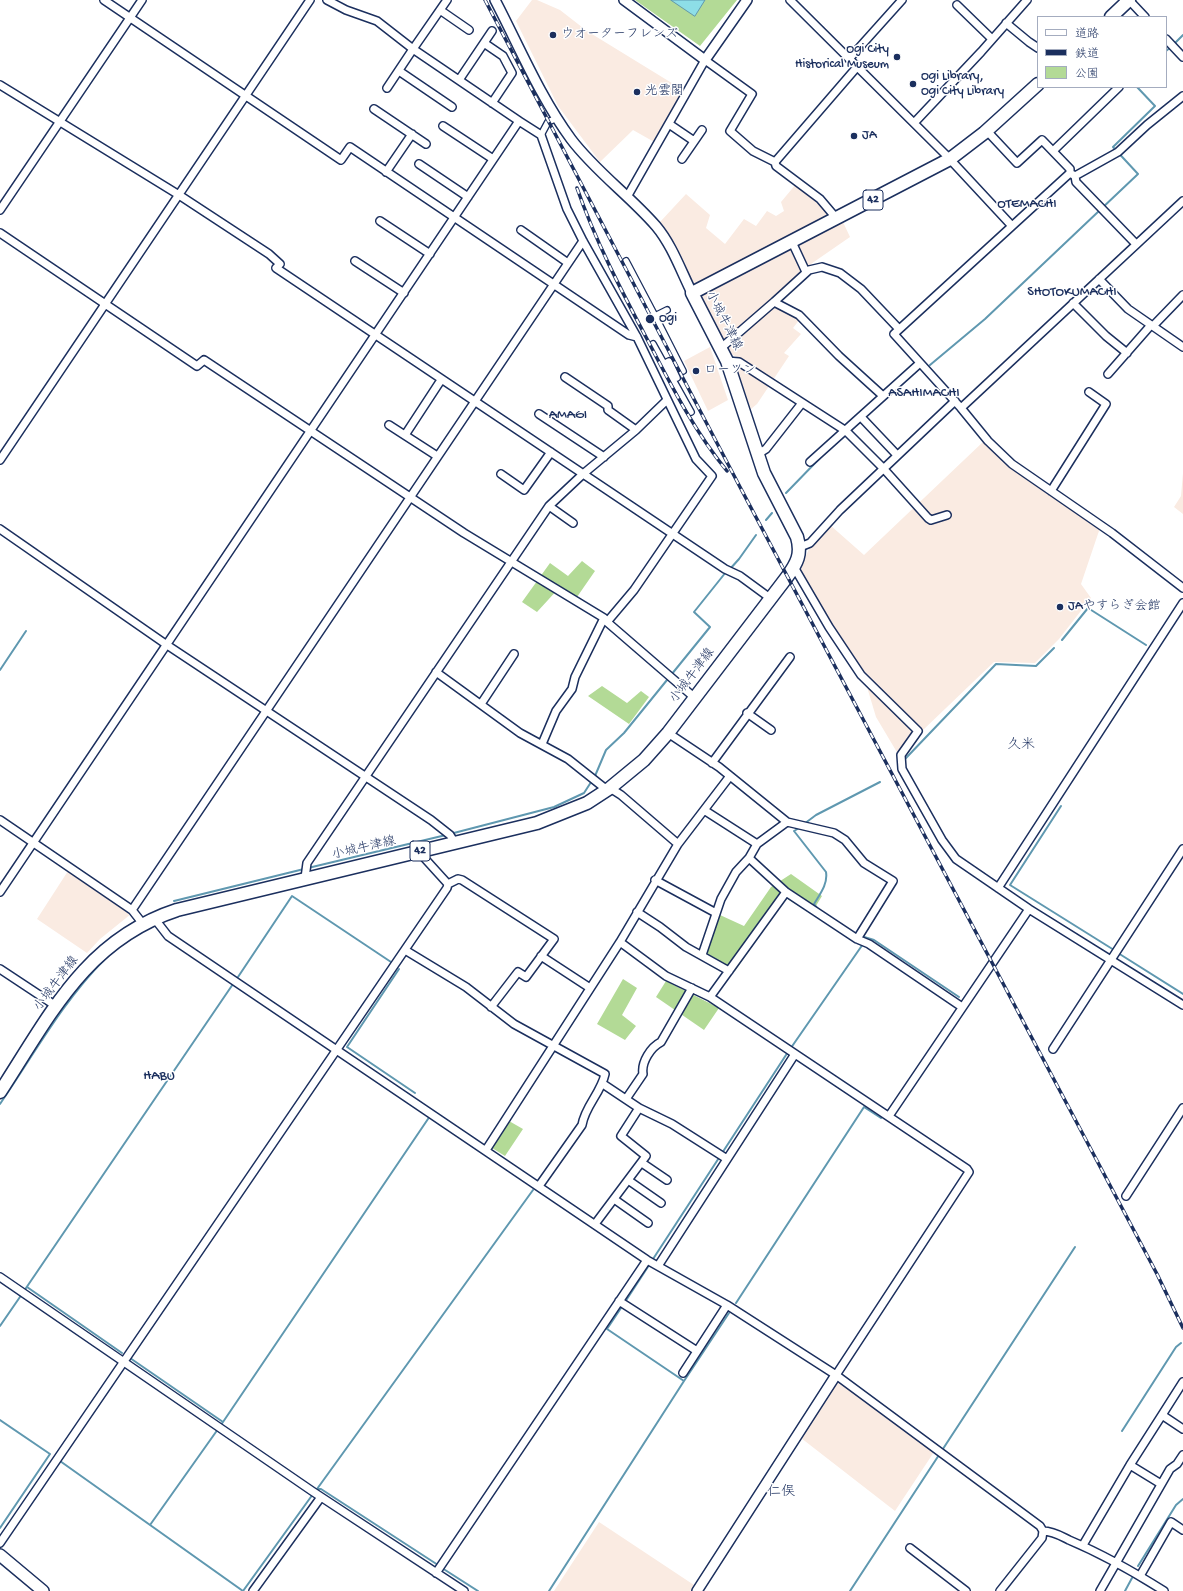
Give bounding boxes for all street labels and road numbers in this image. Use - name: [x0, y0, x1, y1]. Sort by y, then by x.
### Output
- road number: 42: [863, 190, 883, 210]
- street label: 小城牛津線: [701, 289, 745, 353]
- street label: 小城牛津線: [667, 645, 719, 707]
- street label: 小城牛津線: [331, 834, 397, 864]
- road number: 42: [410, 841, 430, 861]
- street label: 小城牛津線: [31, 953, 83, 1015]

